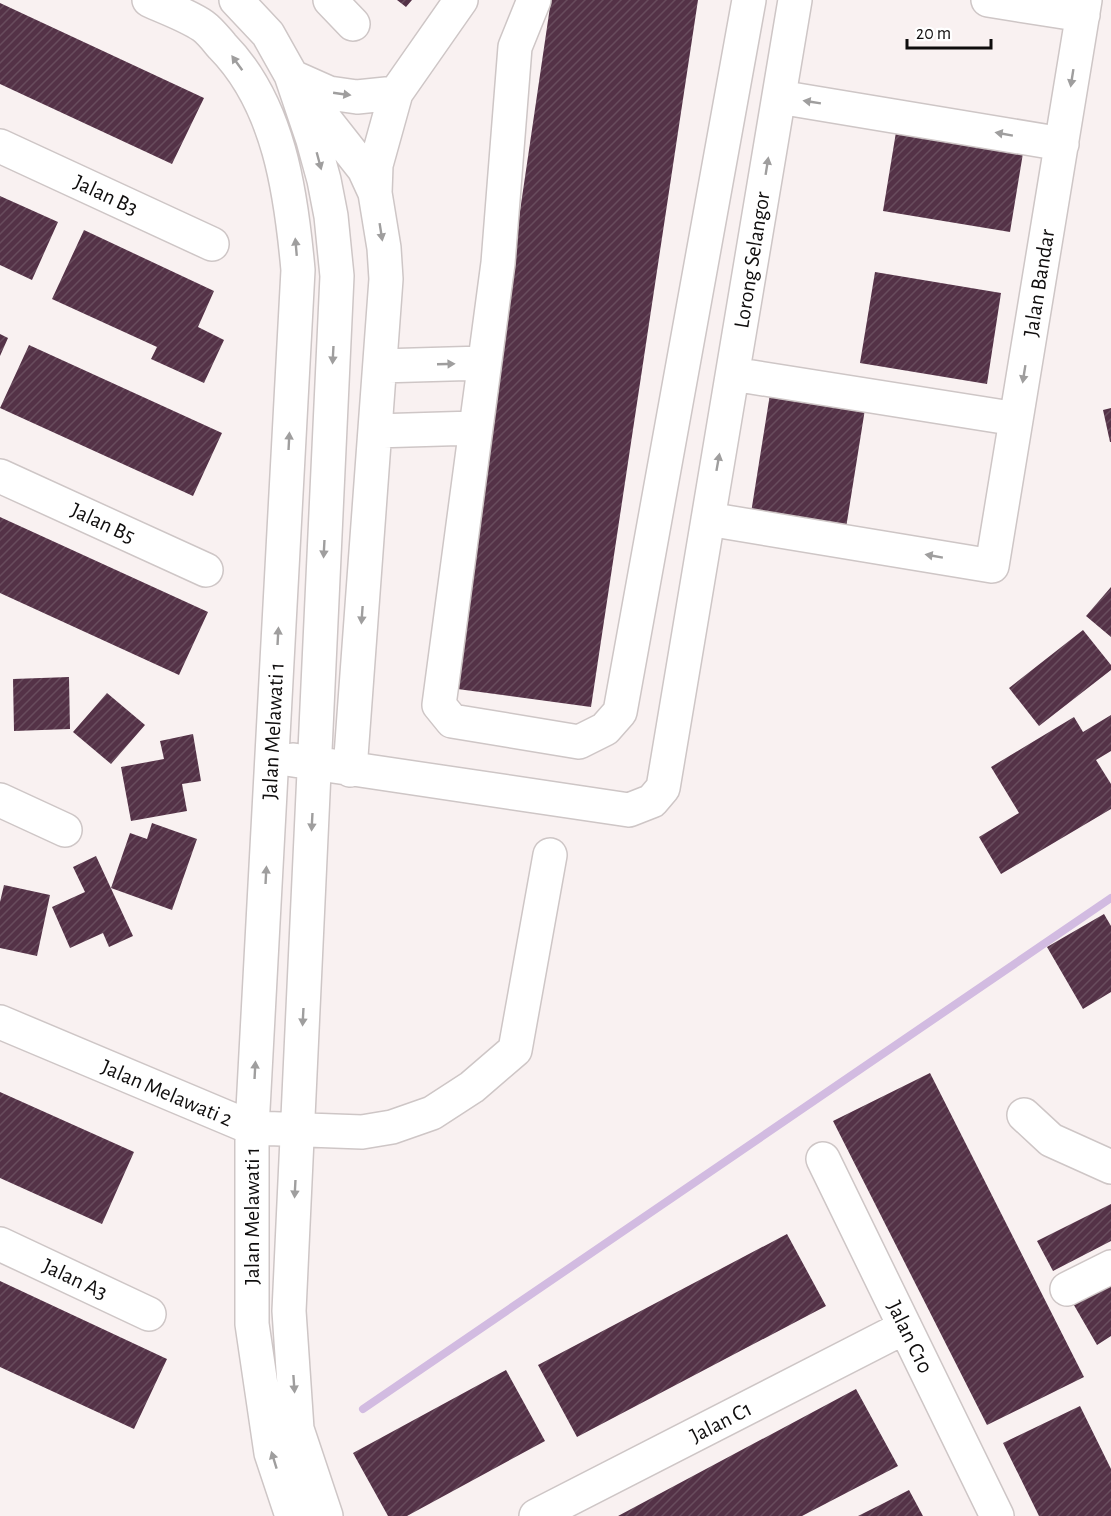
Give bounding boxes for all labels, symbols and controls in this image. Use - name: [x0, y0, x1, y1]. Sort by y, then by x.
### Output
- scale bar: [907, 12, 991, 50]
- text: 20 m: [916, 25, 951, 43]
- one-way arrow: [231, 56, 243, 72]
- one-way arrow: [1068, 69, 1077, 88]
- one-way arrow: [332, 90, 351, 99]
- one-way arrow: [802, 98, 821, 107]
- one-way arrow: [994, 129, 1013, 138]
- one-way arrow: [315, 152, 324, 170]
- one-way arrow: [763, 156, 772, 175]
- street label: Jalan B3: [71, 171, 141, 219]
- street label: Lorong Selangor: [730, 190, 774, 330]
- one-way arrow: [377, 222, 386, 241]
- street label: Jalan Bandar: [1020, 228, 1058, 338]
- one-way arrow: [291, 237, 301, 256]
- one-way arrow: [329, 345, 338, 364]
- one-way arrow: [437, 360, 456, 369]
- one-way arrow: [1019, 365, 1028, 384]
- one-way arrow: [284, 432, 293, 451]
- one-way arrow: [714, 452, 723, 471]
- street label: Jalan B5: [68, 499, 138, 547]
- one-way arrow: [320, 540, 329, 559]
- one-way arrow: [925, 551, 944, 560]
- one-way arrow: [357, 605, 367, 624]
- one-way arrow: [274, 626, 283, 645]
- street label: Jalan Melawati 1: [258, 662, 288, 800]
- one-way arrow: [307, 813, 317, 832]
- one-way arrow: [261, 866, 270, 885]
- one-way arrow: [298, 1007, 307, 1026]
- street label: Jalan Melawati 2: [98, 1056, 236, 1130]
- one-way arrow: [251, 1060, 260, 1079]
- street label: Jalan Melawati 1: [241, 1147, 263, 1285]
- one-way arrow: [290, 1180, 299, 1199]
- street label: Jalan A3: [39, 1255, 111, 1303]
- street label: Jalan C10: [883, 1297, 937, 1377]
- one-way arrow: [289, 1374, 298, 1393]
- street label: Jalan C1: [687, 1397, 755, 1447]
- one-way arrow: [269, 1451, 278, 1469]

